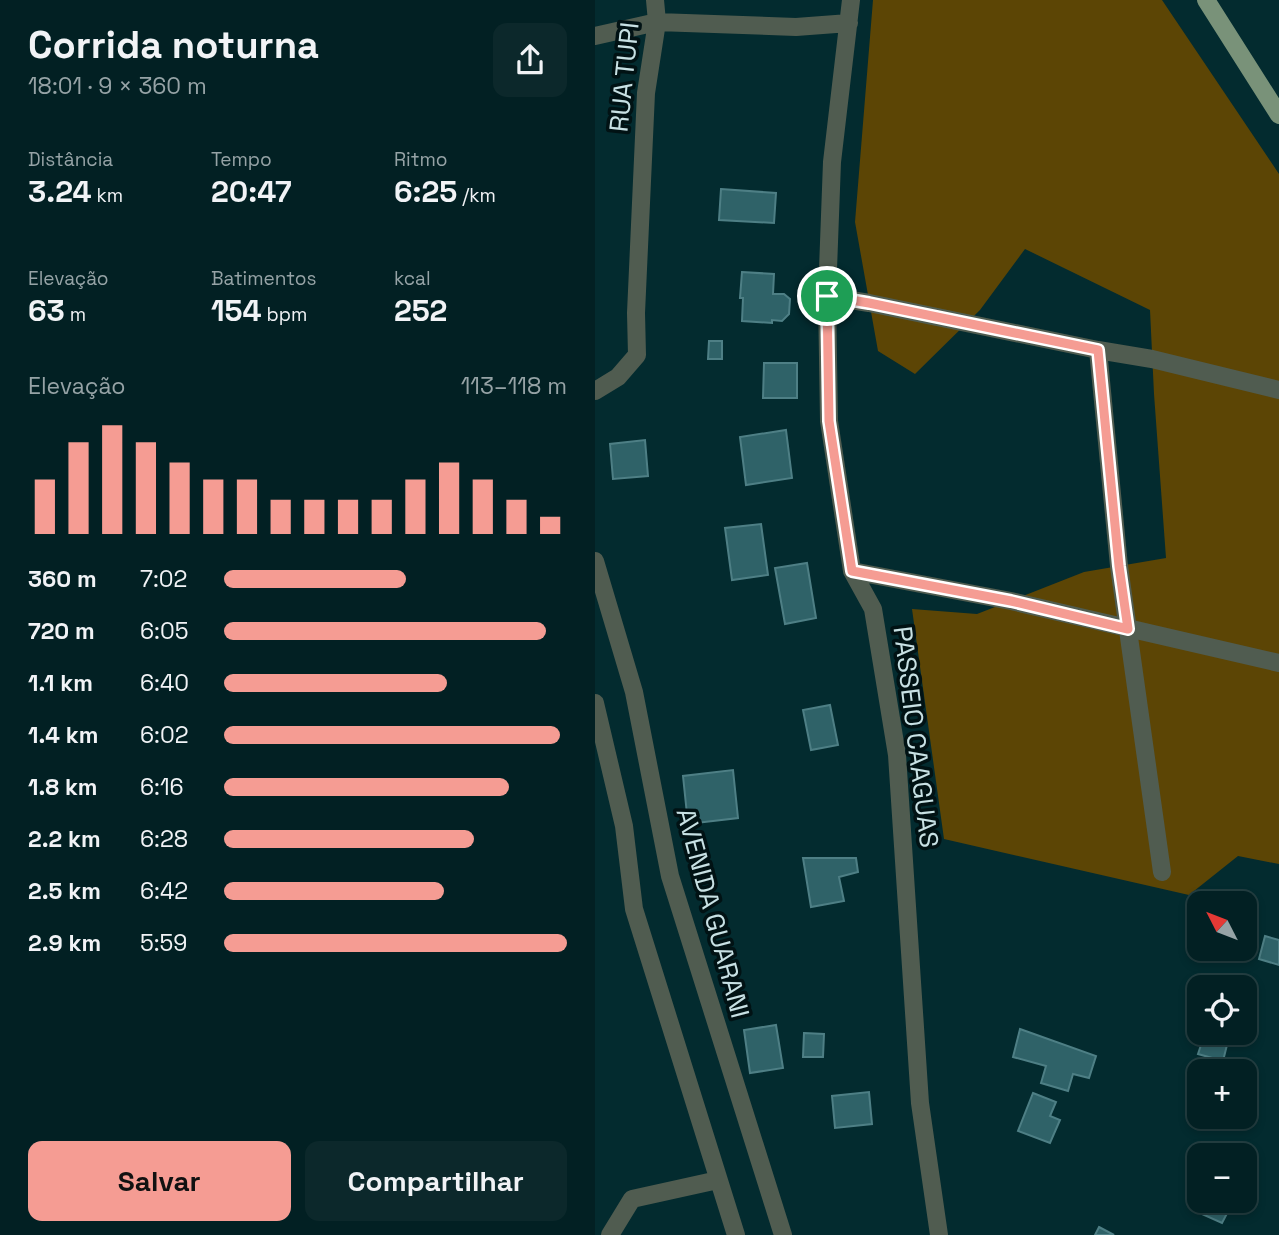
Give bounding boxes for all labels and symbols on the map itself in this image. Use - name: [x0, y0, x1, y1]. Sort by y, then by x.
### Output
- street label: RUA TUPI: [601, 21, 647, 133]
- pin: [797, 266, 857, 326]
- street label: PASSEIO CAAGUAS: [886, 624, 946, 850]
- street label: AVENIDA GUARANI: [669, 804, 757, 1022]
- north arrow: [1187, 891, 1257, 961]

